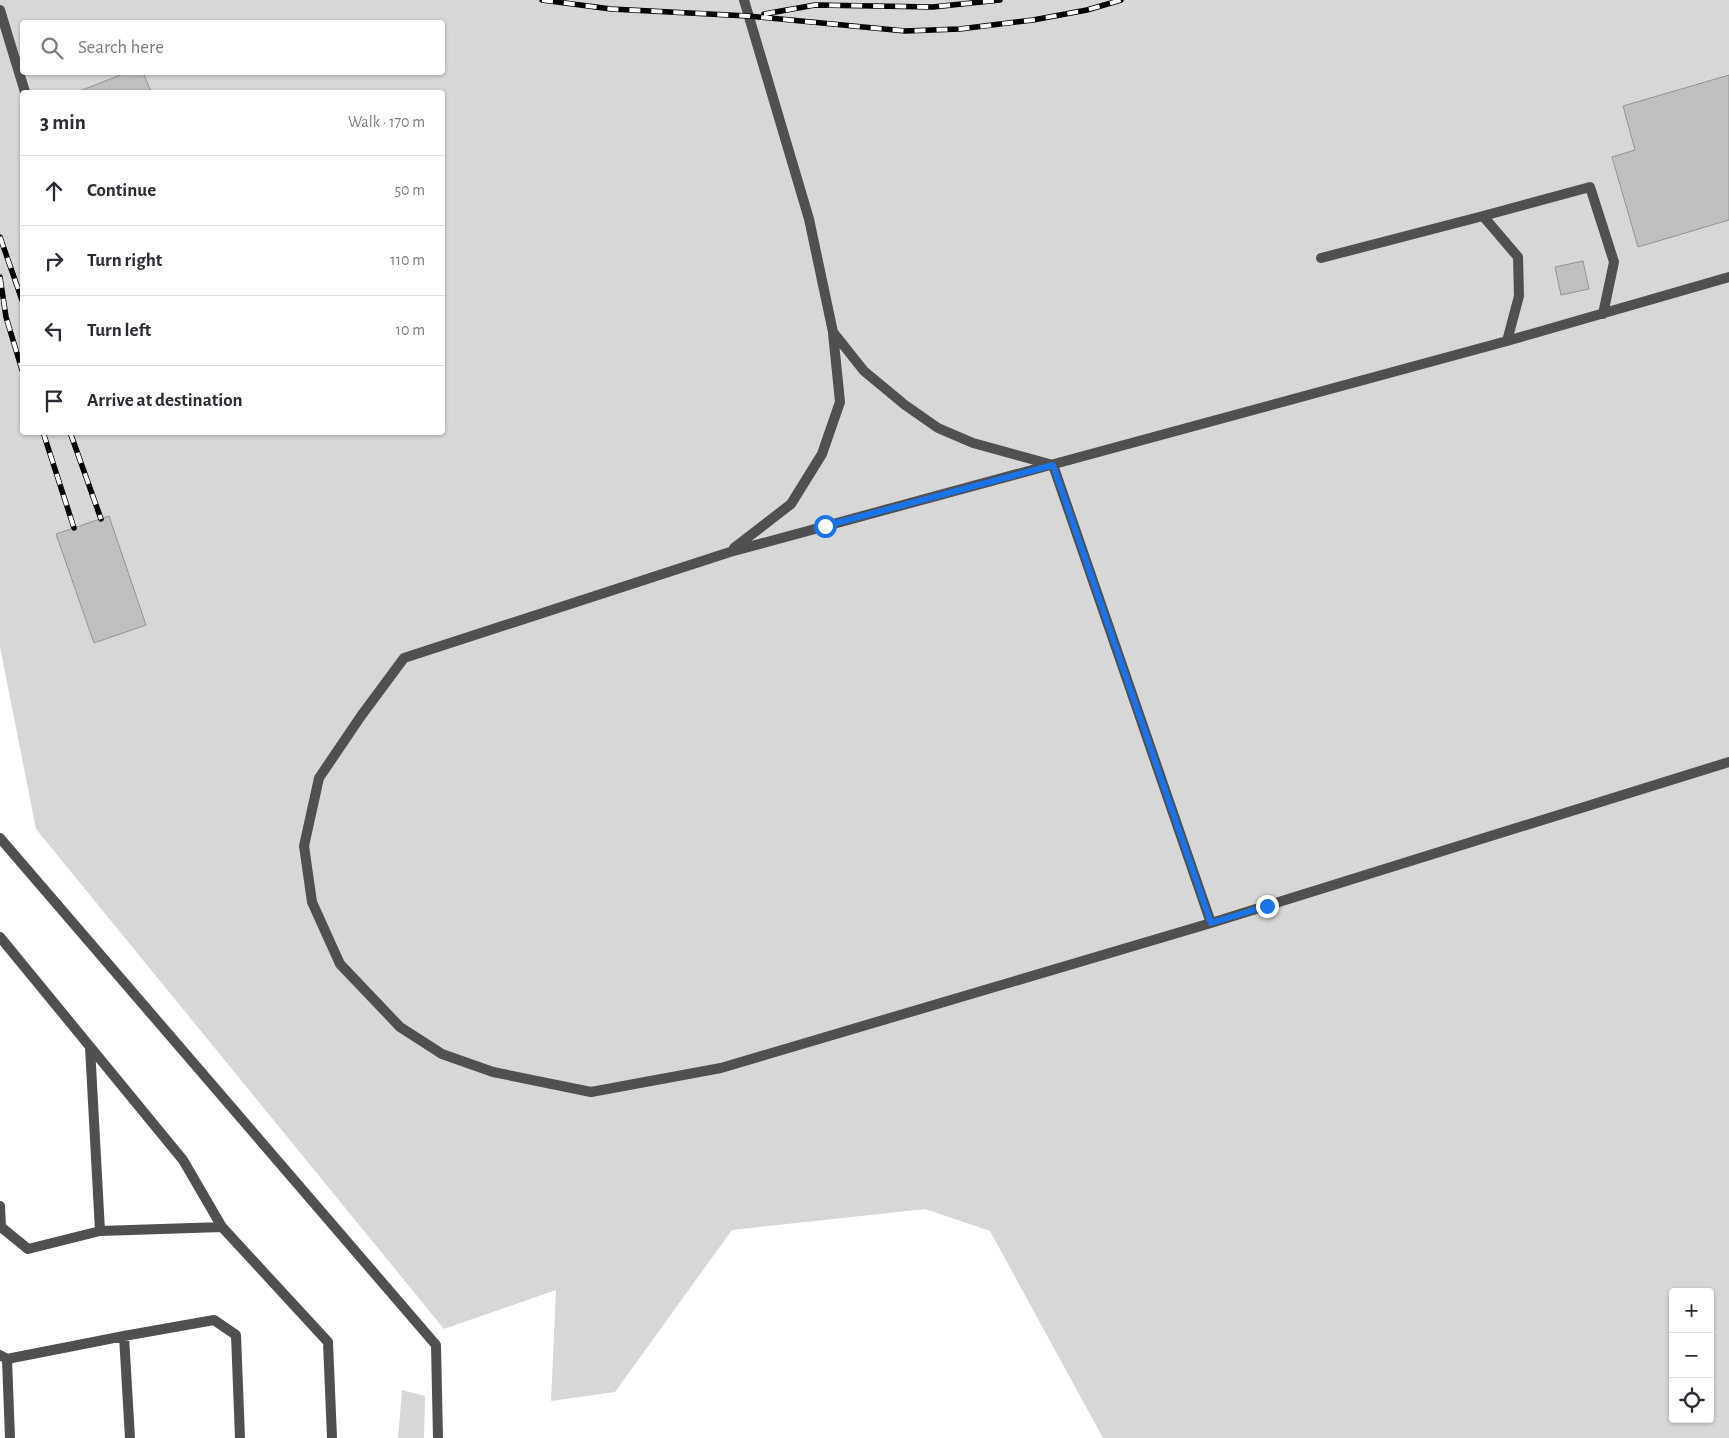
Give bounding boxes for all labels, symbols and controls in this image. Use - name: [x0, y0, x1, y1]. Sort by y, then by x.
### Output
- search box: [20, 20, 445, 75]
- icon: search: [38, 34, 66, 62]
- text: Search here: [78, 38, 164, 57]
- text: 3 min: [40, 112, 86, 133]
- text: Walk · 170 m: [348, 114, 425, 130]
- icon: ahead: [40, 177, 68, 205]
- text: Continue: [87, 181, 156, 200]
- text: 50 m: [394, 182, 425, 198]
- icon: right: [40, 247, 68, 275]
- text: Turn right: [87, 251, 162, 270]
- text: 110 m: [390, 252, 425, 268]
- icon: left: [40, 317, 68, 345]
- text: Turn left: [87, 321, 151, 340]
- text: 10 m: [396, 322, 425, 338]
- icon: arrive: [40, 387, 68, 415]
- text: Arrive at destination: [87, 391, 243, 410]
- route start: [814, 515, 837, 538]
- route end: [1256, 895, 1279, 918]
- map controls: [1669, 1288, 1714, 1423]
- button: +: [1669, 1288, 1714, 1333]
- button: −: [1669, 1333, 1714, 1378]
- button: locate: [1669, 1378, 1714, 1423]

